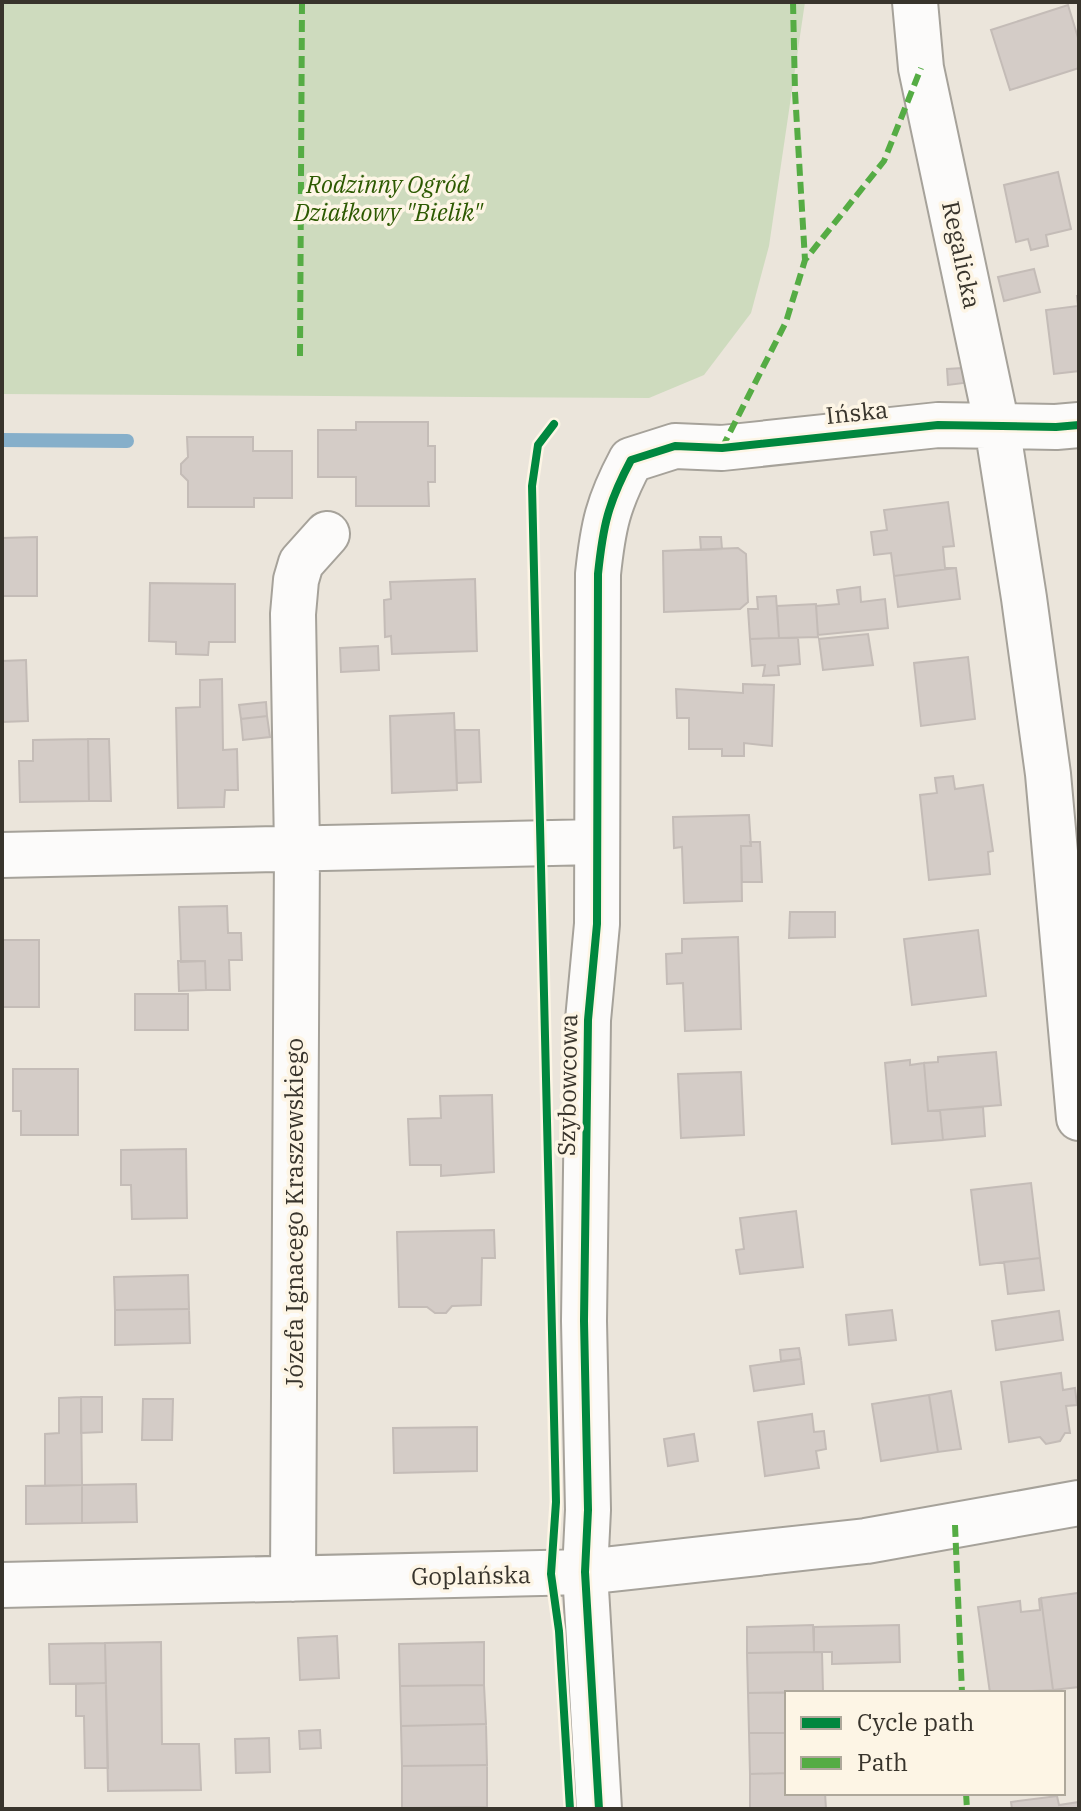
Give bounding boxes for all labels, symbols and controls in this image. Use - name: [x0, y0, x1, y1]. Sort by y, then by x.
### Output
- park label: Rodzinny Ogród Działkowy "Bielik": [293, 168, 484, 228]
- street label: Regalicka: [935, 198, 989, 311]
- street label: Ińska: [824, 393, 890, 431]
- street label: Szybowcowa: [550, 1014, 584, 1156]
- street label: Józefa Ignacego Kraszewskiego: [278, 1038, 310, 1388]
- street label: Goplańska: [411, 1558, 531, 1592]
- legend: [785, 1691, 1065, 1795]
- text: Cycle path: [857, 1706, 974, 1738]
- text: Path: [857, 1746, 908, 1778]

